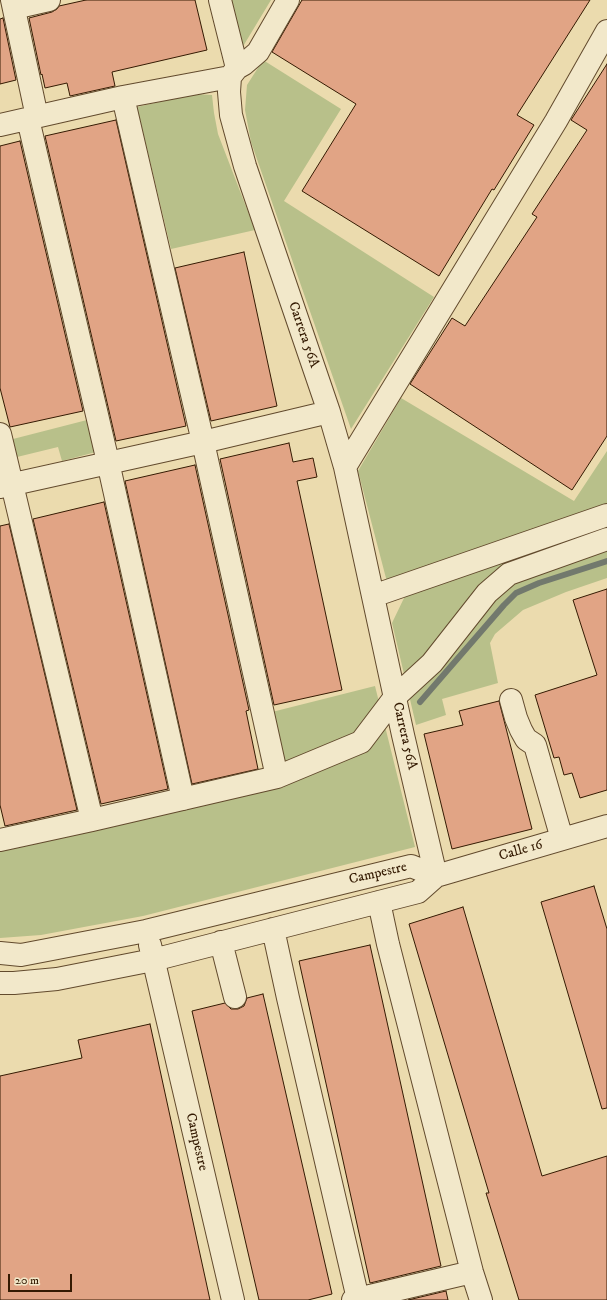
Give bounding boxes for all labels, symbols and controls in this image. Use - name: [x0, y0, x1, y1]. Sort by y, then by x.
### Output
- street label: Carrera 56A: [284, 300, 322, 370]
- street label: Carrera 56A: [388, 701, 420, 771]
- street label: Calle 16: [497, 837, 545, 865]
- street label: Campestre: [347, 859, 409, 889]
- street label: Campestre: [181, 1111, 211, 1173]
- scale bar: [10, 1266, 74, 1292]
- text: 20 m: [15, 1273, 39, 1288]

